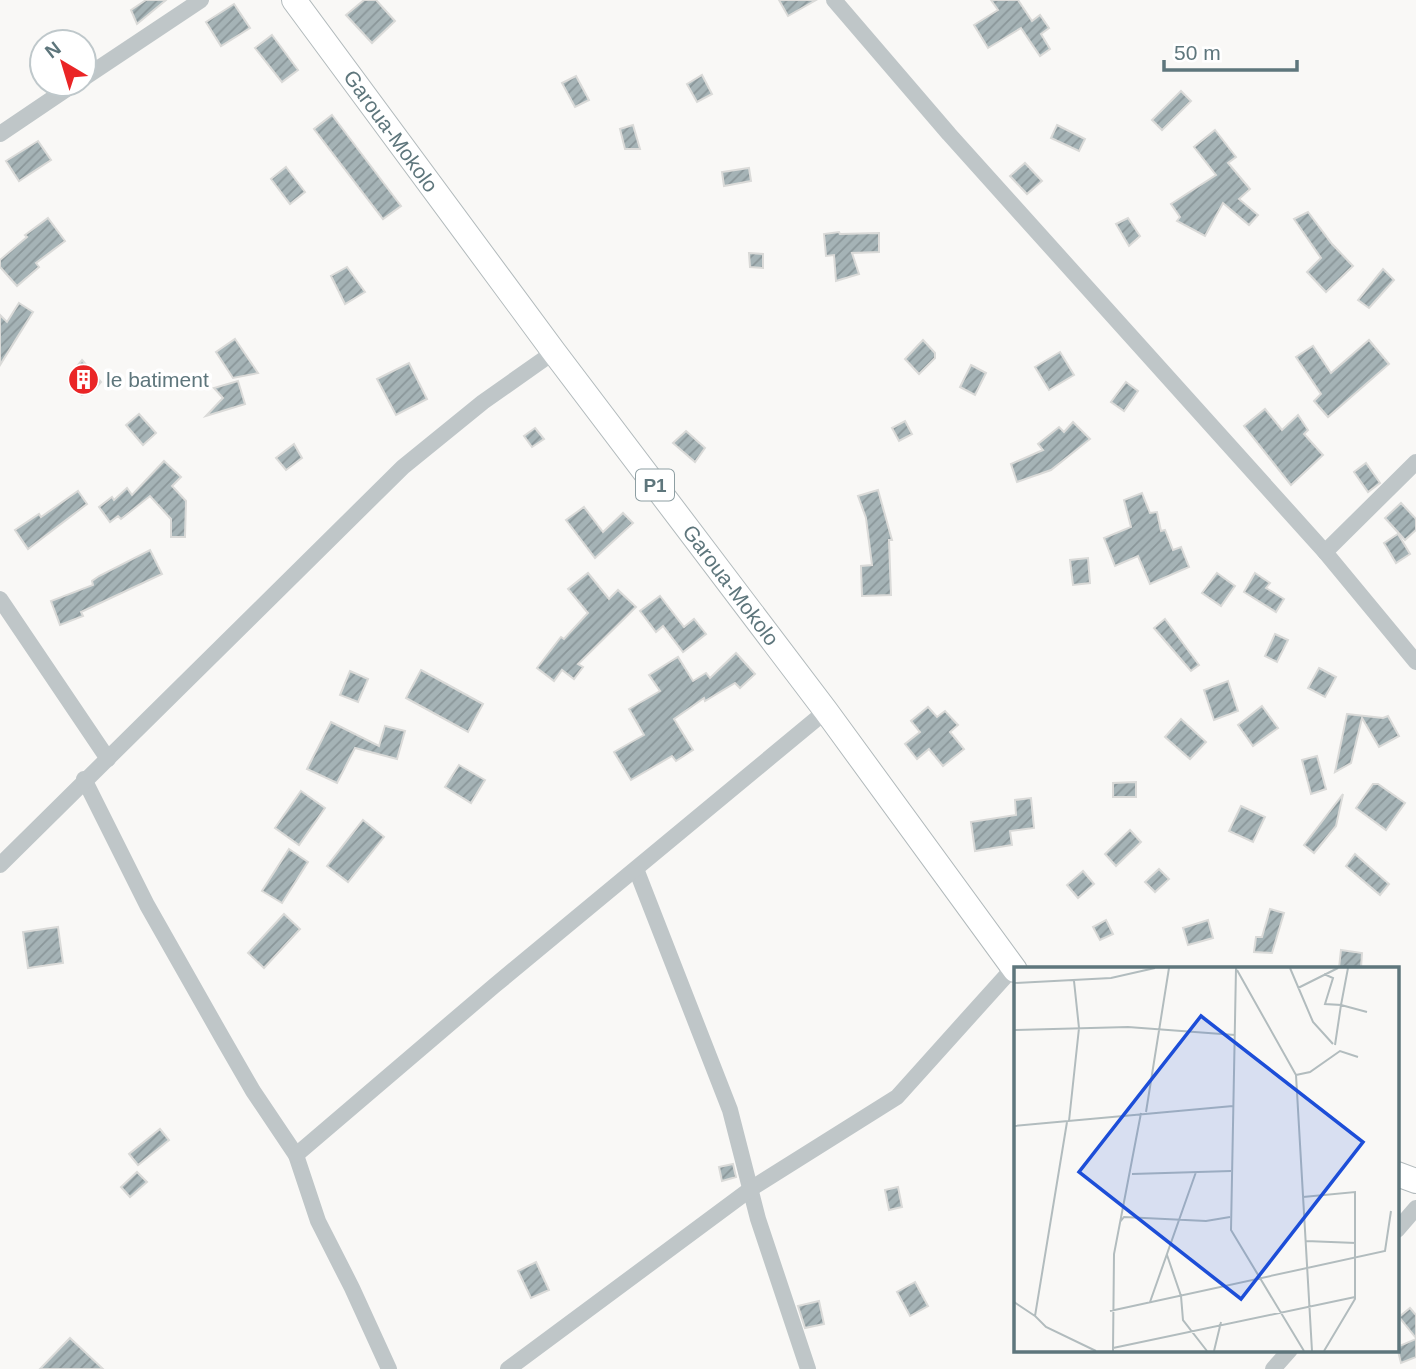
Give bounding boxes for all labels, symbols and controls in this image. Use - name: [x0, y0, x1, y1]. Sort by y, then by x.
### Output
- north arrow: [28, 28, 98, 98]
- scale bar: [1164, 28, 1297, 72]
- text: N: [41, 37, 65, 62]
- text: 50 m: [1174, 41, 1221, 64]
- street label: Garoua-Mokolo: [339, 66, 443, 196]
- building icon: le batiment: [66, 362, 100, 396]
- place label: le batiment: [106, 368, 209, 391]
- road number: P1: [636, 470, 674, 500]
- street label: Garoua-Mokolo: [678, 520, 784, 650]
- inset map: [1014, 967, 1398, 1352]

